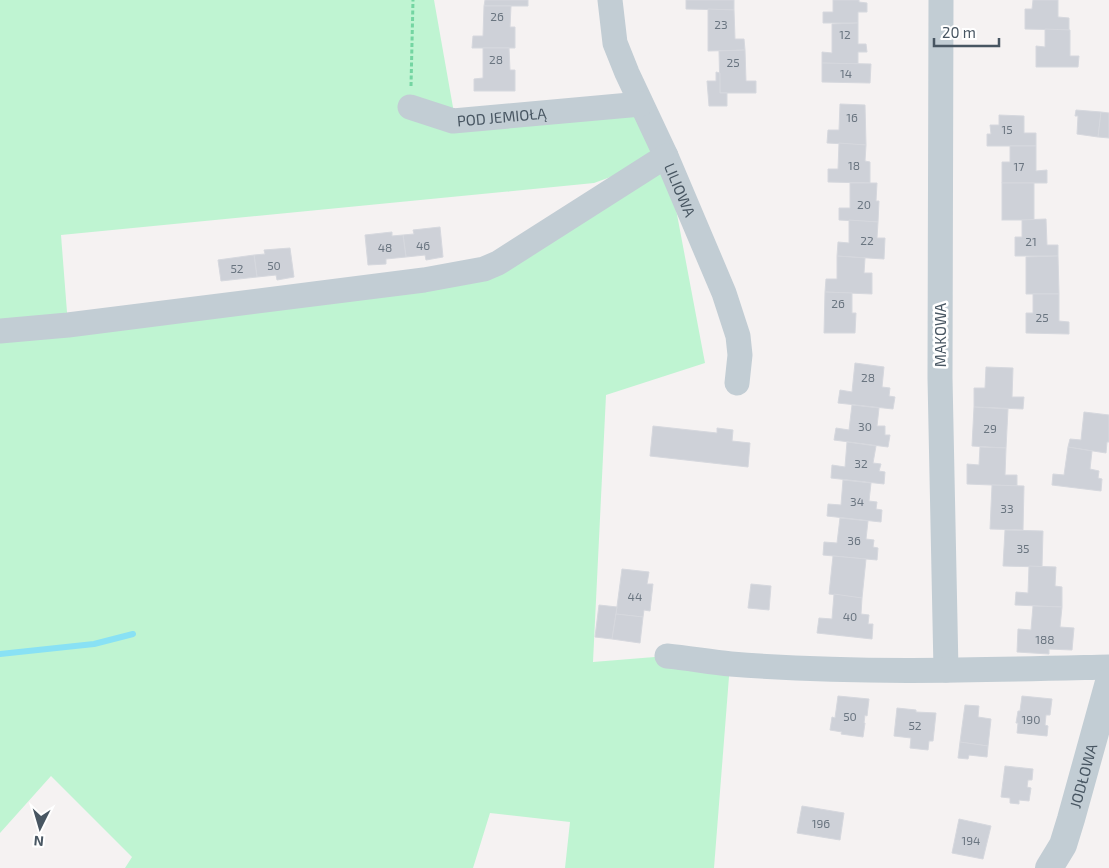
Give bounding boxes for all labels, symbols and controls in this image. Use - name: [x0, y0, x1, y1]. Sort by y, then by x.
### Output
- house number: 26: [490, 9, 504, 23]
- scale bar: [934, 15, 999, 47]
- house number: 23: [714, 17, 728, 31]
- text: 20 m: [942, 23, 976, 41]
- house number: 12: [839, 27, 851, 41]
- house number: 28: [489, 52, 503, 66]
- house number: 25: [726, 55, 740, 69]
- house number: 14: [840, 66, 852, 80]
- street label: POD JEMIOŁĄ: [456, 104, 548, 130]
- house number: 16: [846, 110, 858, 124]
- house number: 15: [1001, 122, 1013, 136]
- house number: 18: [848, 158, 860, 172]
- house number: 17: [1014, 159, 1024, 173]
- street label: LILIOWA: [661, 160, 700, 220]
- house number: 20: [857, 197, 871, 211]
- house number: 22: [860, 233, 874, 247]
- house number: 21: [1025, 234, 1037, 248]
- house number: 46: [416, 238, 430, 252]
- house number: 48: [378, 240, 392, 254]
- house number: 50: [267, 258, 281, 272]
- house number: 52: [230, 261, 244, 275]
- house number: 26: [831, 296, 845, 310]
- street label: MAKOWA: [931, 302, 949, 367]
- house number: 25: [1035, 310, 1049, 324]
- house number: 28: [861, 370, 875, 384]
- house number: 30: [858, 419, 872, 433]
- house number: 29: [983, 421, 997, 435]
- house number: 32: [854, 456, 868, 470]
- house number: 34: [850, 494, 864, 508]
- house number: 33: [1000, 501, 1014, 515]
- house number: 36: [847, 533, 861, 547]
- house number: 35: [1016, 541, 1030, 555]
- house number: 44: [628, 589, 642, 603]
- house number: 40: [843, 609, 857, 623]
- house number: 188: [1035, 632, 1055, 646]
- house number: 50: [843, 709, 857, 723]
- house number: 190: [1022, 712, 1040, 726]
- house number: 52: [908, 718, 922, 732]
- street label: JODŁOWA: [1066, 741, 1101, 810]
- north arrow: [15, 803, 65, 853]
- house number: 196: [812, 816, 830, 830]
- text: N: [33, 833, 45, 850]
- house number: 194: [961, 833, 981, 847]

